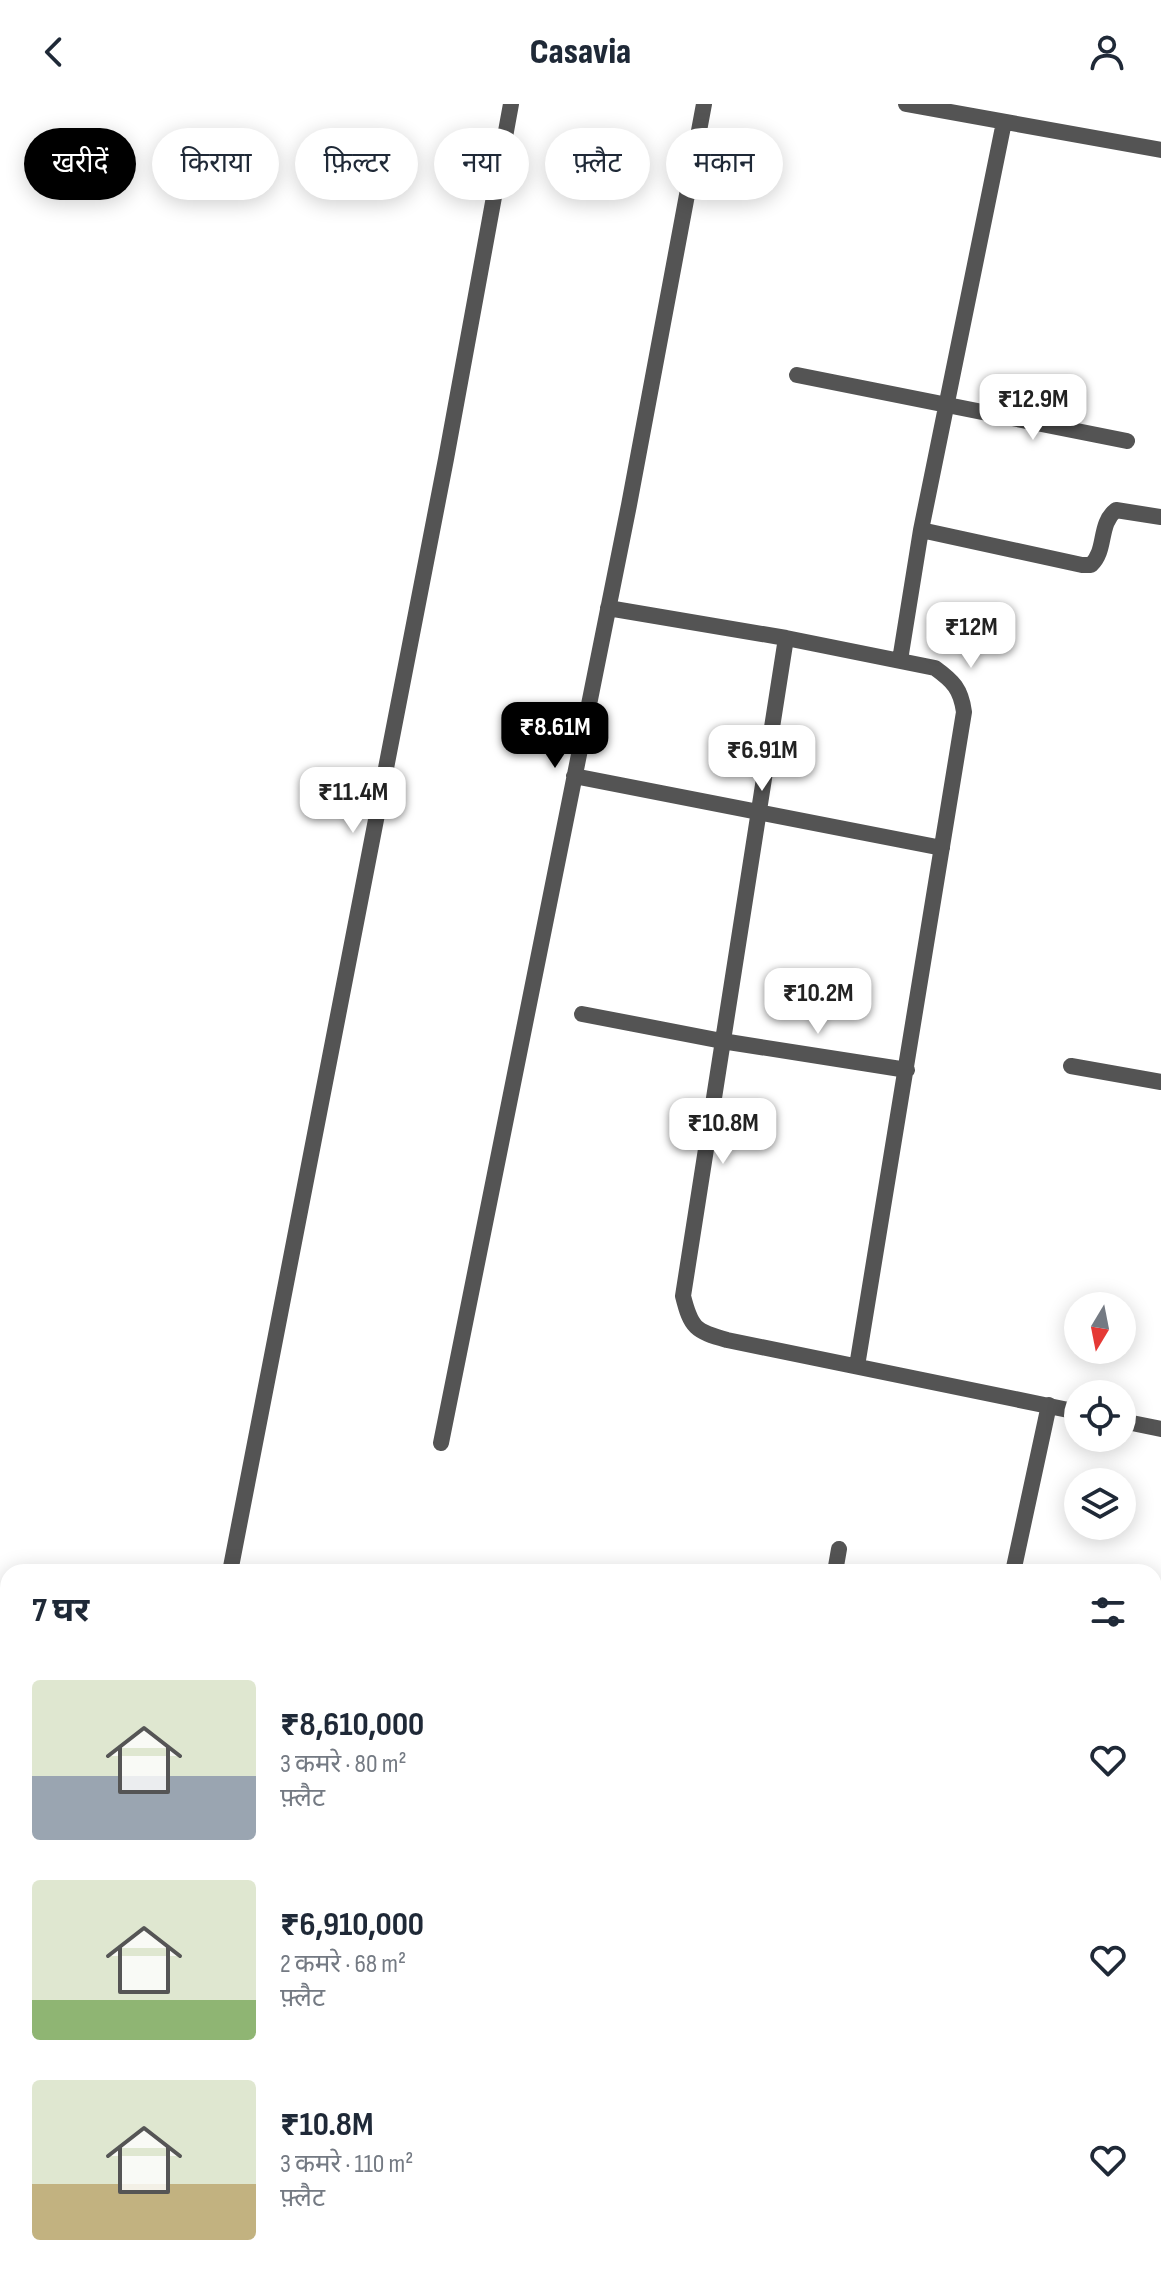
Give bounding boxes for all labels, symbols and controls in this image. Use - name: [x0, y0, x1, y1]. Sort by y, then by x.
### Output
- icon: back: [32, 30, 76, 74]
- icon: person: [1085, 30, 1129, 74]
- text: Casavia: [530, 31, 631, 74]
- chip: खरीदें: [24, 128, 136, 200]
- chip: किराया: [152, 128, 279, 200]
- chip: फ़िल्टर: [295, 128, 418, 200]
- chip: नया: [434, 128, 529, 200]
- chip: फ़्लैट: [545, 128, 650, 200]
- chip: मकान: [666, 128, 783, 200]
- pin: ₹12.9M: [968, 374, 1098, 442]
- text: ₹12.9M: [997, 384, 1069, 415]
- pin: ₹12M: [924, 602, 1018, 670]
- text: ₹12M: [944, 612, 998, 643]
- pin: ₹8.61M: [490, 702, 620, 770]
- text: ₹8.61M: [519, 712, 591, 743]
- pin: ₹6.91M: [697, 725, 827, 793]
- text: ₹6.91M: [726, 735, 798, 766]
- pin: ₹11.4M: [288, 767, 418, 835]
- text: ₹11.4M: [318, 777, 388, 808]
- pin: ₹10.2M: [753, 968, 883, 1036]
- text: ₹10.2M: [782, 978, 854, 1009]
- pin: ₹10.8M: [658, 1098, 788, 1166]
- text: ₹10.8M: [687, 1108, 759, 1139]
- north arrow: [1064, 1292, 1136, 1364]
- map controls: [1064, 1292, 1136, 1540]
- button: locate: [1064, 1380, 1136, 1452]
- button: layers: [1064, 1468, 1136, 1540]
- text: 7 घर: [32, 1590, 89, 1631]
- icon: filters: [1086, 1590, 1130, 1634]
- text: ₹8,610,000: [280, 1704, 424, 1745]
- icon: home: [96, 1712, 192, 1808]
- icon: heart: [1086, 1738, 1130, 1782]
- text: 3 कमरे · 80 m²: [280, 1749, 407, 1780]
- text: फ़्लैट: [280, 1783, 325, 1814]
- text: ₹6,910,000: [280, 1904, 424, 1945]
- icon: home: [96, 1912, 192, 2008]
- icon: heart: [1086, 1938, 1130, 1982]
- text: 2 कमरे · 68 m²: [280, 1949, 406, 1980]
- text: फ़्लैट: [280, 1983, 325, 2014]
- text: ₹10.8M: [280, 2104, 373, 2145]
- icon: home: [96, 2112, 192, 2208]
- icon: heart: [1086, 2138, 1130, 2182]
- text: 3 कमरे · 110 m²: [280, 2149, 413, 2180]
- text: फ़्लैट: [280, 2183, 325, 2214]

